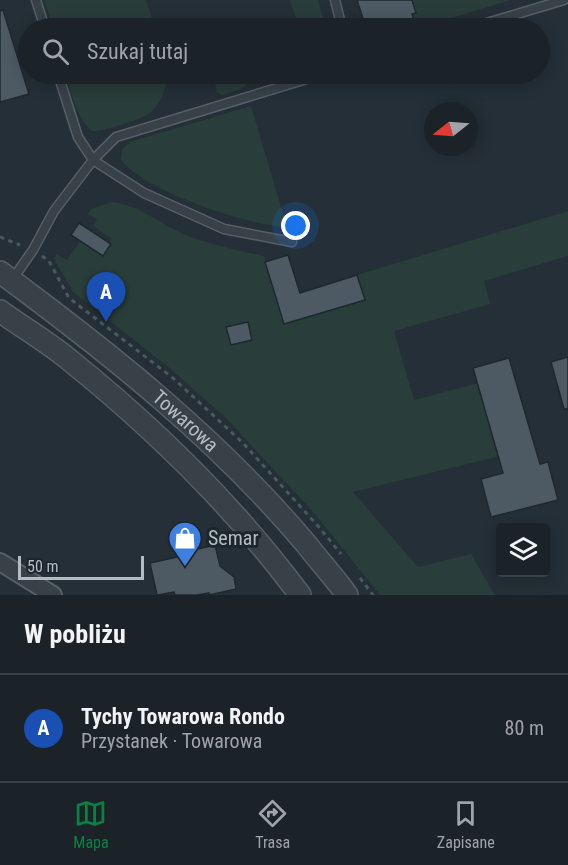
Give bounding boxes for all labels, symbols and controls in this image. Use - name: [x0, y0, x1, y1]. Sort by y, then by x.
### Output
- search box: [18, 18, 550, 84]
- icon: search: [39, 35, 72, 68]
- text: Szukaj tutaj: [87, 39, 188, 64]
- north arrow: [424, 102, 478, 156]
- your location: [281, 211, 310, 240]
- pin: A: [86, 272, 126, 322]
- street label: Towarowa: [148, 385, 224, 457]
- shop icon: Semar: [167, 520, 203, 567]
- map controls: [496, 523, 550, 577]
- button: layers: [496, 523, 550, 577]
- place label: Semar: [208, 526, 258, 550]
- scale bar: [18, 553, 144, 580]
- text: 50 m: [27, 557, 59, 576]
- text: W pobliżu: [24, 619, 126, 649]
- text: Tychy Towarowa Rondo: [81, 704, 285, 729]
- text: A: [38, 716, 49, 740]
- text: 80 m: [505, 716, 544, 740]
- text: Przystanek · Towarowa: [81, 729, 262, 753]
- tab: Mapa: [73, 797, 109, 852]
- tab: Trasa: [255, 797, 290, 852]
- tab: Zapisane: [437, 797, 495, 852]

